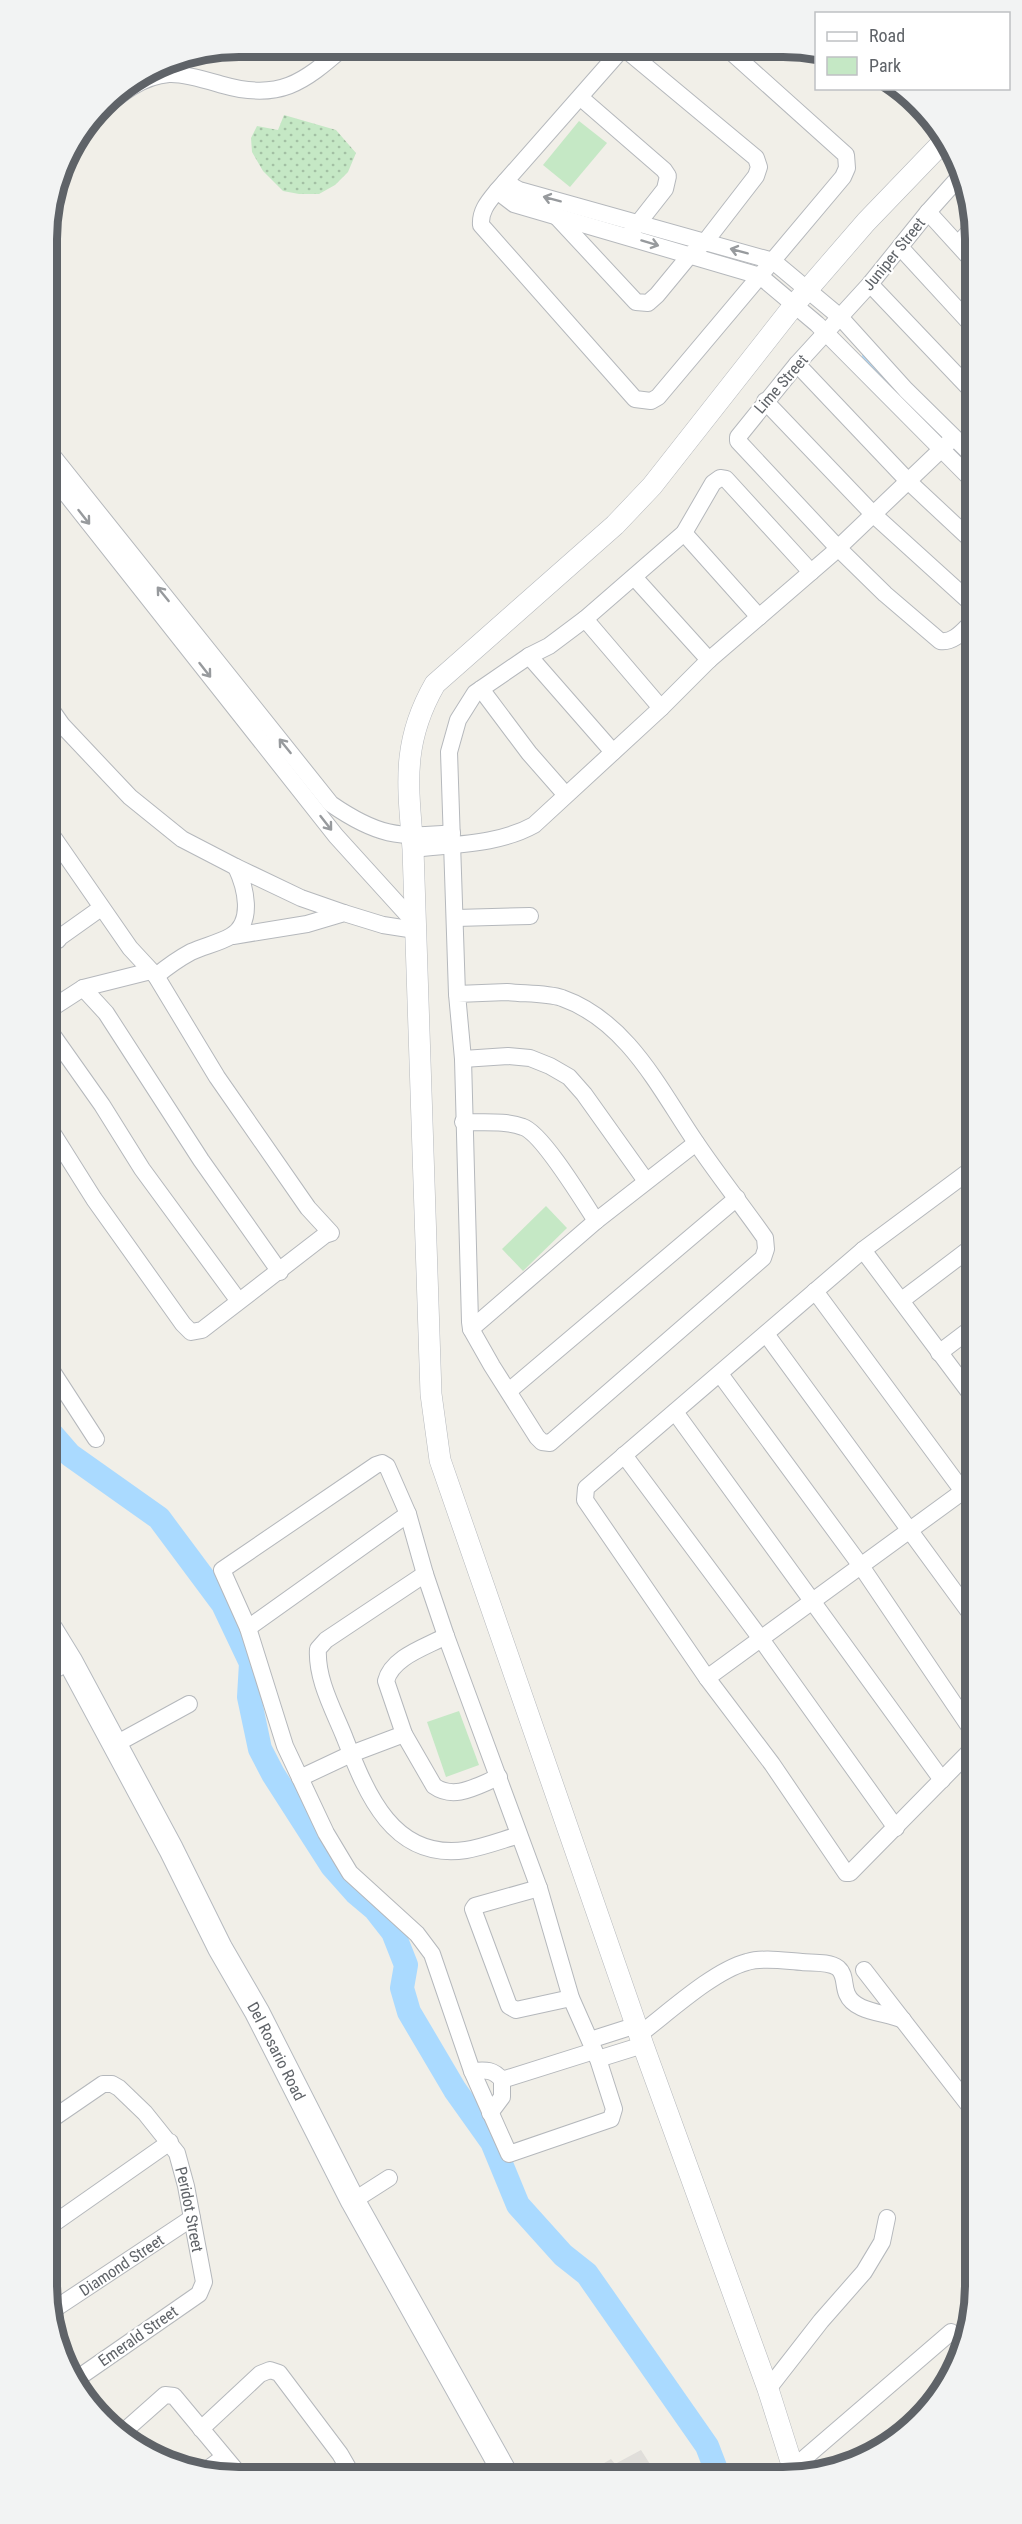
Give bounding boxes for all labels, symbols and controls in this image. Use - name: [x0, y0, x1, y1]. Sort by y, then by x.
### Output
- legend: [815, 12, 1010, 90]
- text: Road: [869, 25, 905, 46]
- text: Park: [869, 55, 901, 76]
- one-way arrow: [542, 193, 561, 204]
- street label: Juniper Street: [859, 213, 929, 294]
- one-way arrow: [641, 238, 660, 249]
- one-way arrow: [730, 245, 749, 257]
- street label: Lime Street: [750, 350, 812, 417]
- one-way arrow: [78, 508, 91, 524]
- one-way arrow: [156, 586, 169, 602]
- one-way arrow: [198, 661, 211, 677]
- one-way arrow: [278, 738, 291, 754]
- one-way arrow: [319, 815, 332, 831]
- street label: Del Rosario Road: [244, 1999, 310, 2103]
- street label: Peridot Street: [172, 2164, 208, 2254]
- street label: Diamond Street: [76, 2230, 167, 2300]
- street label: Emerald Street: [95, 2302, 182, 2370]

